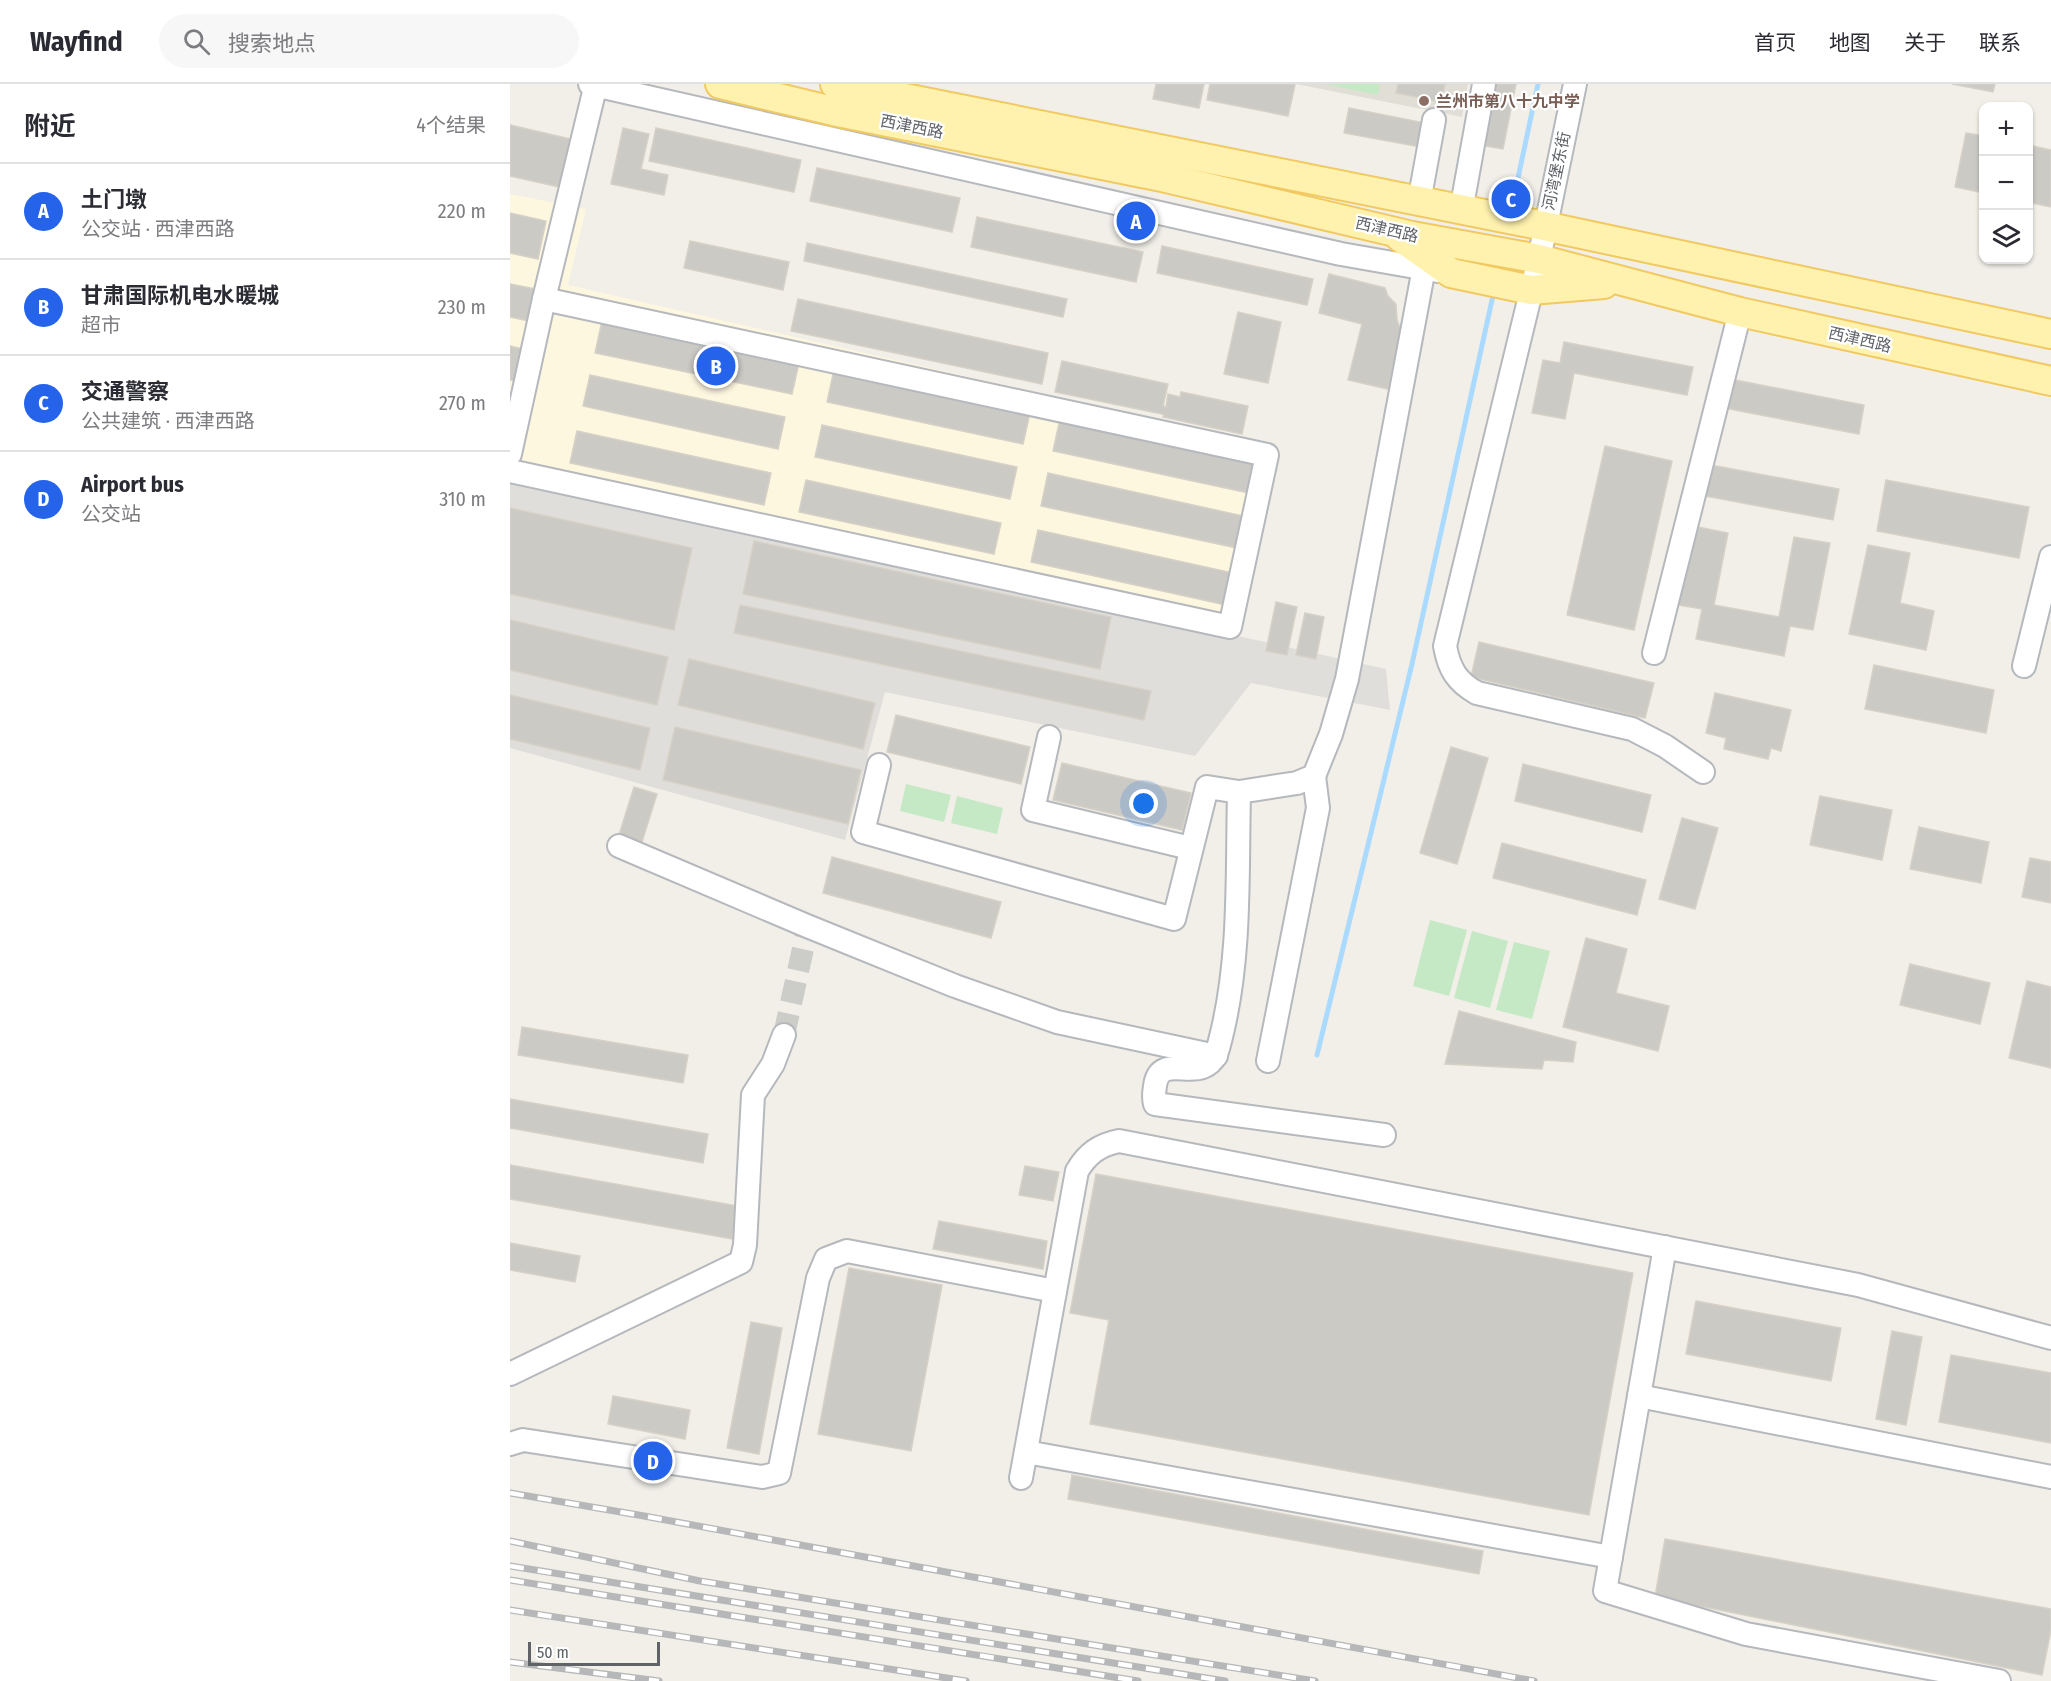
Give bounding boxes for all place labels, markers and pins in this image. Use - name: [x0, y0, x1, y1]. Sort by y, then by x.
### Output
- place label: 兰州市第八十九中学: [1436, 92, 1580, 111]
- marker: 兰州市第八十九中学: [1417, 94, 1431, 108]
- pin: C: [1492, 176, 1530, 222]
- pin: A: [1116, 198, 1156, 244]
- pin: B: [696, 344, 736, 388]
- pin: D: [634, 1438, 672, 1484]

